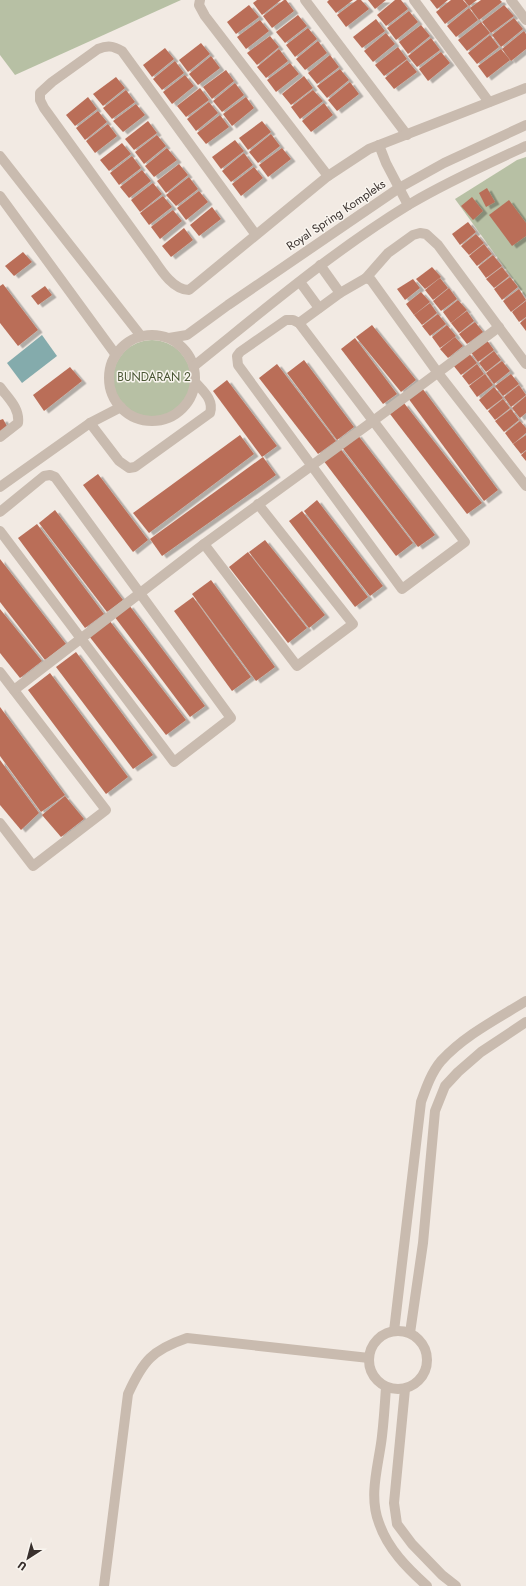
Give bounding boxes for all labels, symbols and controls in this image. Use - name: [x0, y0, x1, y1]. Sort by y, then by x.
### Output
- street label: Royal Spring Kompleks: [283, 175, 389, 255]
- park label: BUNDARAN 2: [117, 368, 191, 386]
- north arrow: [8, 1538, 48, 1578]
- text: U: [14, 1557, 30, 1575]

